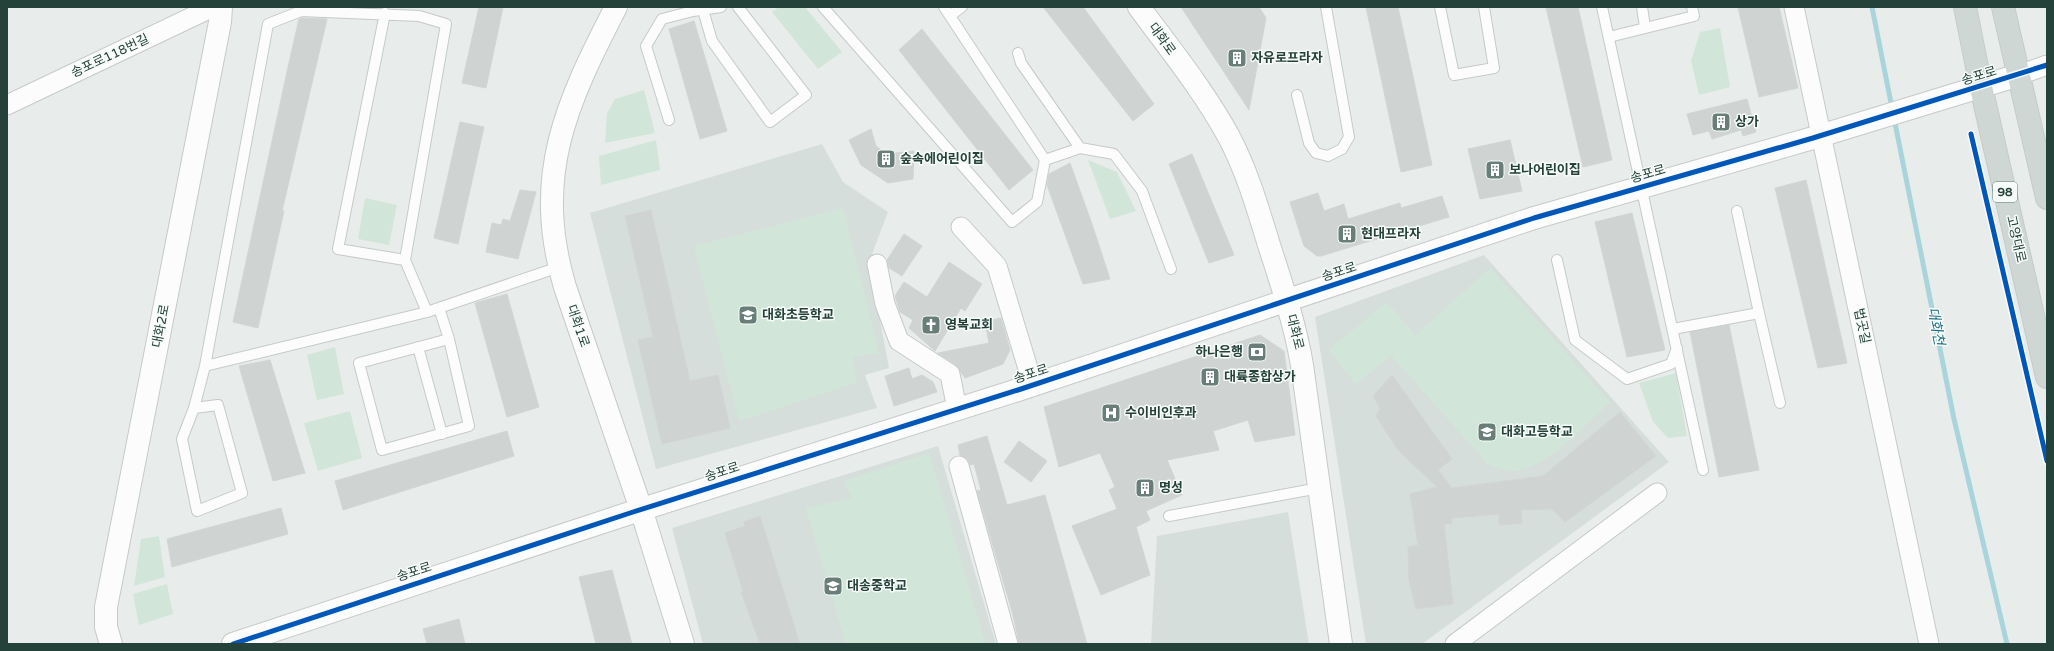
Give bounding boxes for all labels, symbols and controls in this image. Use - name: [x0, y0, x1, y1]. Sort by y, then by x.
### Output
- street label: 대화로: [1145, 20, 1179, 58]
- street label: 송포로118번길: [68, 31, 152, 81]
- building icon: 자유로프라자: [1226, 47, 1248, 69]
- place label: 자유로프라자: [1251, 50, 1323, 66]
- street label: 송포로: [1959, 63, 1999, 89]
- building icon: 상가: [1710, 111, 1732, 133]
- place label: 상가: [1735, 114, 1759, 130]
- building icon: 숲속에어린이집: [875, 148, 897, 170]
- place label: 숲속에어린이집: [900, 151, 984, 167]
- building icon: 보나어린이집: [1484, 159, 1506, 181]
- street label: 송포로: [1629, 161, 1667, 187]
- place label: 보나어린이집: [1509, 162, 1581, 178]
- road number: 98: [1993, 182, 2017, 202]
- street label: 고양대로: [2003, 214, 2029, 264]
- building icon: 현대프라자: [1336, 223, 1358, 245]
- place label: 현대프라자: [1361, 226, 1421, 242]
- street label: 송포로: [1319, 259, 1359, 285]
- street label: 대화2로: [149, 303, 173, 349]
- street label: 대화1로: [563, 303, 593, 349]
- school or university icon: 대화초등학교: [737, 304, 759, 326]
- water label: 대화천: [1924, 305, 1948, 348]
- place label: 대화초등학교: [762, 307, 834, 323]
- street label: 법곳길: [1850, 307, 1874, 345]
- street label: 대화로: [1283, 313, 1307, 351]
- church icon: 영복교회: [920, 314, 942, 336]
- place label: 영복교회: [945, 317, 993, 333]
- bank icon: 하나은행: [1246, 341, 1268, 363]
- place label: 하나은행: [1195, 344, 1243, 360]
- street label: 송포로: [1011, 361, 1051, 387]
- building icon: 대륙종합상가: [1199, 366, 1221, 388]
- place label: 대륙종합상가: [1224, 369, 1296, 385]
- hospital icon: 수이비인후과: [1100, 402, 1122, 424]
- place label: 수이비인후과: [1125, 405, 1197, 421]
- school or university icon: 대화고등학교: [1476, 421, 1498, 443]
- place label: 대화고등학교: [1501, 424, 1573, 440]
- street label: 송포로: [702, 459, 742, 485]
- building icon: 명성: [1134, 477, 1156, 499]
- place label: 명성: [1159, 480, 1183, 496]
- street label: 송포로: [394, 559, 434, 585]
- school or university icon: 대송중학교: [822, 575, 844, 597]
- place label: 대송중학교: [847, 578, 907, 594]

